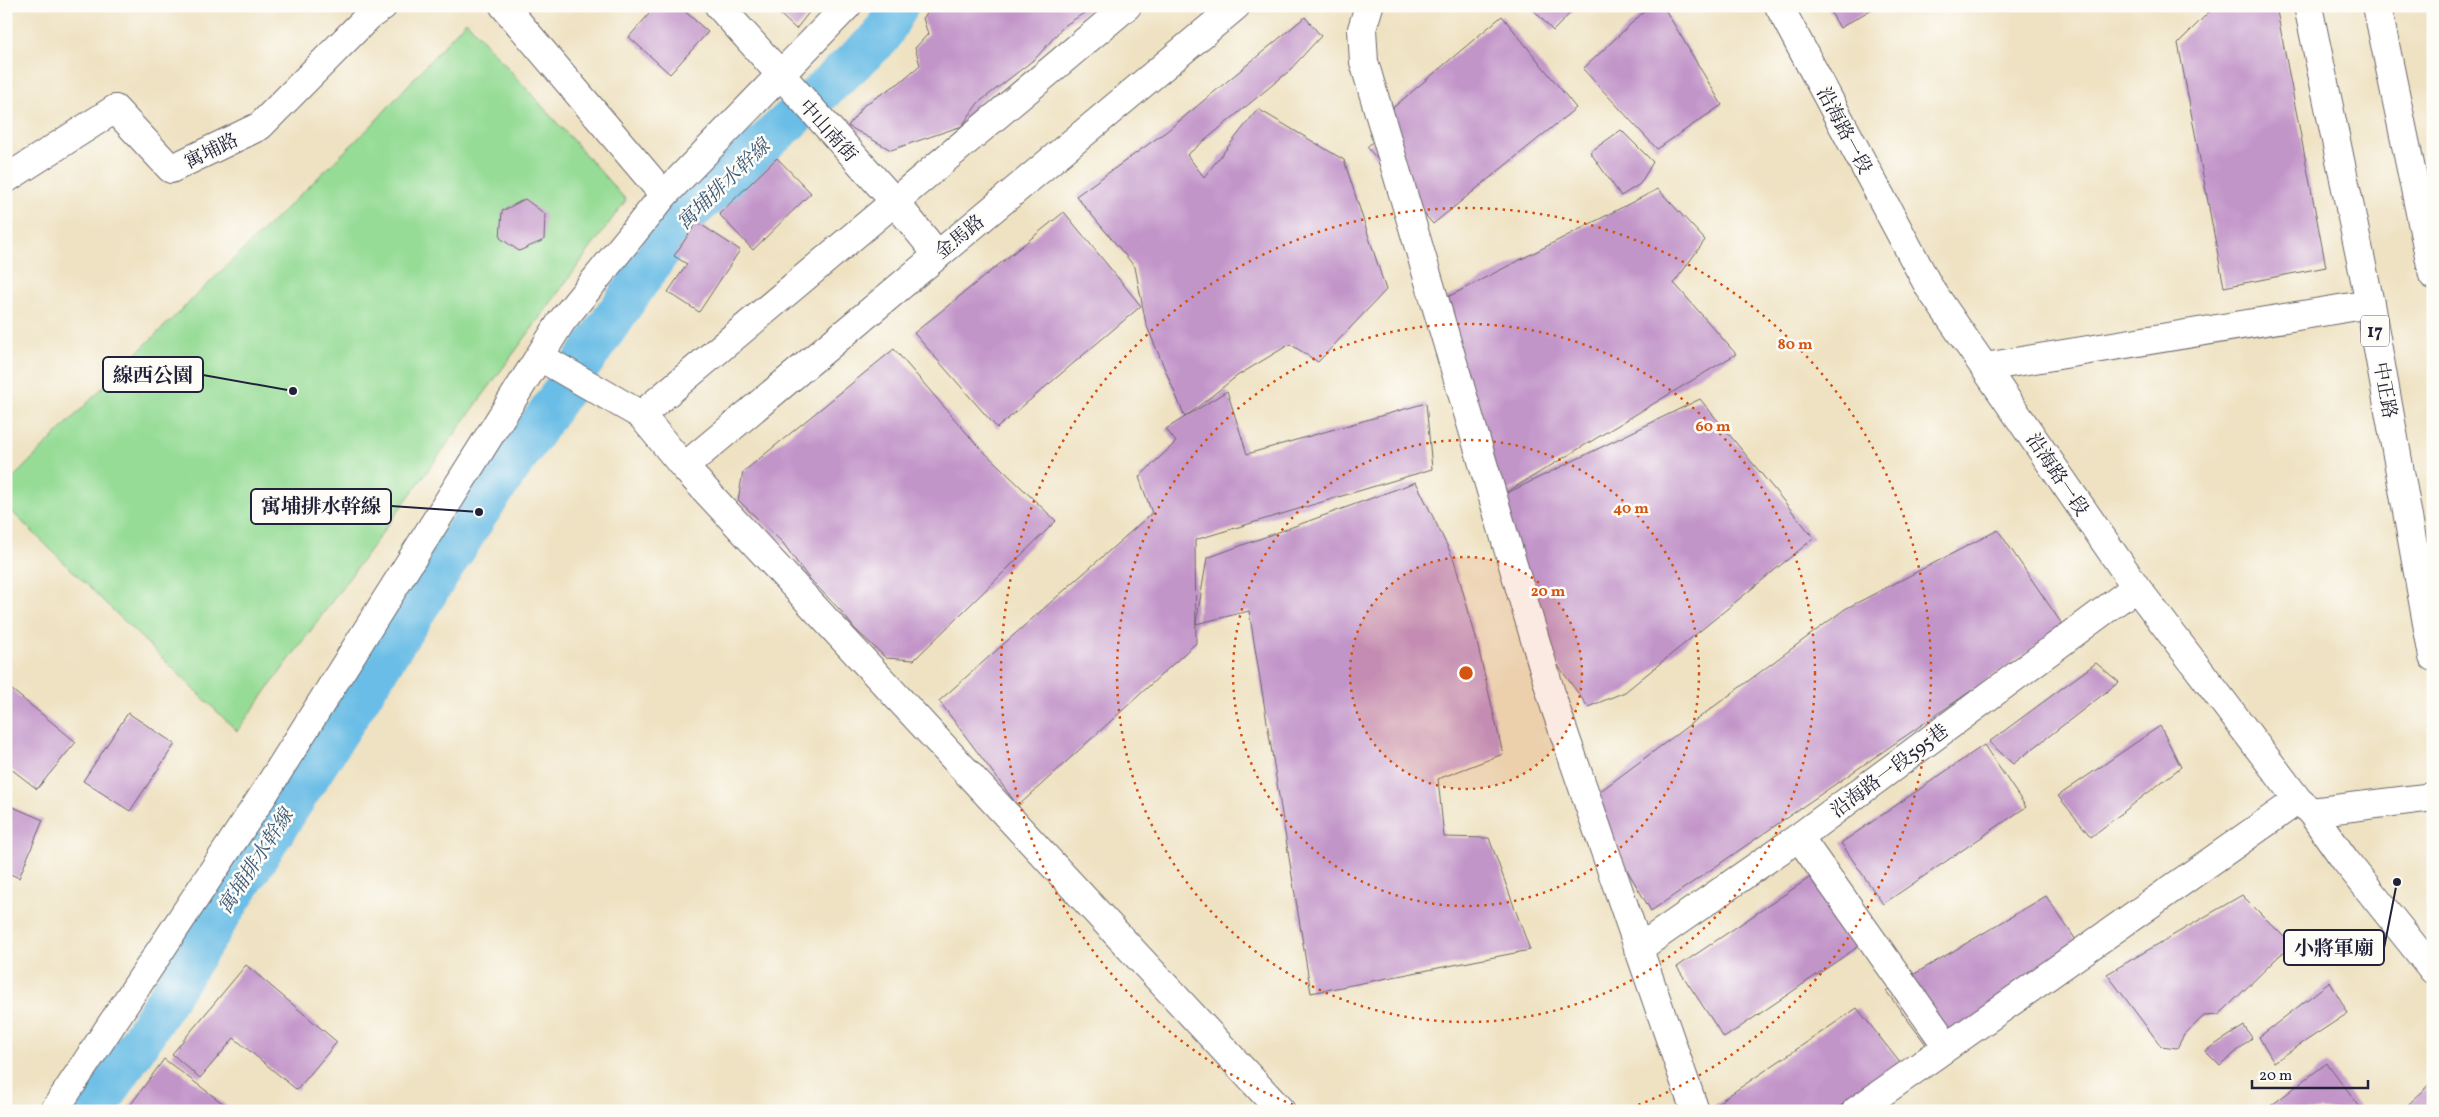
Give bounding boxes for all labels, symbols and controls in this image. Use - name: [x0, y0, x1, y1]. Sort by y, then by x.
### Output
- street label: 沿海路一段: [1809, 83, 1877, 179]
- street label: 中山南街: [792, 94, 863, 168]
- street label: 寓埔路: [181, 128, 243, 176]
- water label: 寓埔排水幹線: [672, 132, 779, 237]
- street label: 金馬路: [930, 210, 991, 266]
- road number: 17: [2361, 316, 2389, 346]
- text: 80 m: [1778, 335, 1813, 356]
- callout: 線西公園: [103, 357, 203, 392]
- street label: 中正路: [2366, 360, 2402, 421]
- text: 線西公園: [113, 363, 193, 391]
- text: 60 m: [1696, 417, 1731, 438]
- street label: 沿海路一段: [2019, 428, 2094, 522]
- callout: 寓埔排水幹線: [251, 489, 391, 524]
- text: 寓埔排水幹線: [261, 494, 381, 522]
- text: 40 m: [1613, 499, 1649, 520]
- text: 20 m: [1531, 582, 1566, 603]
- centre of rings: [1457, 664, 1475, 682]
- street label: 沿海路一段595巷: [1826, 719, 1955, 825]
- water label: 寓埔排水幹線: [212, 802, 302, 920]
- callout: 小將軍廟: [2284, 930, 2384, 965]
- text: 小將軍廟: [2294, 936, 2374, 964]
- scale bar: [2252, 1057, 2368, 1089]
- text: 20 m: [2259, 1066, 2292, 1087]

